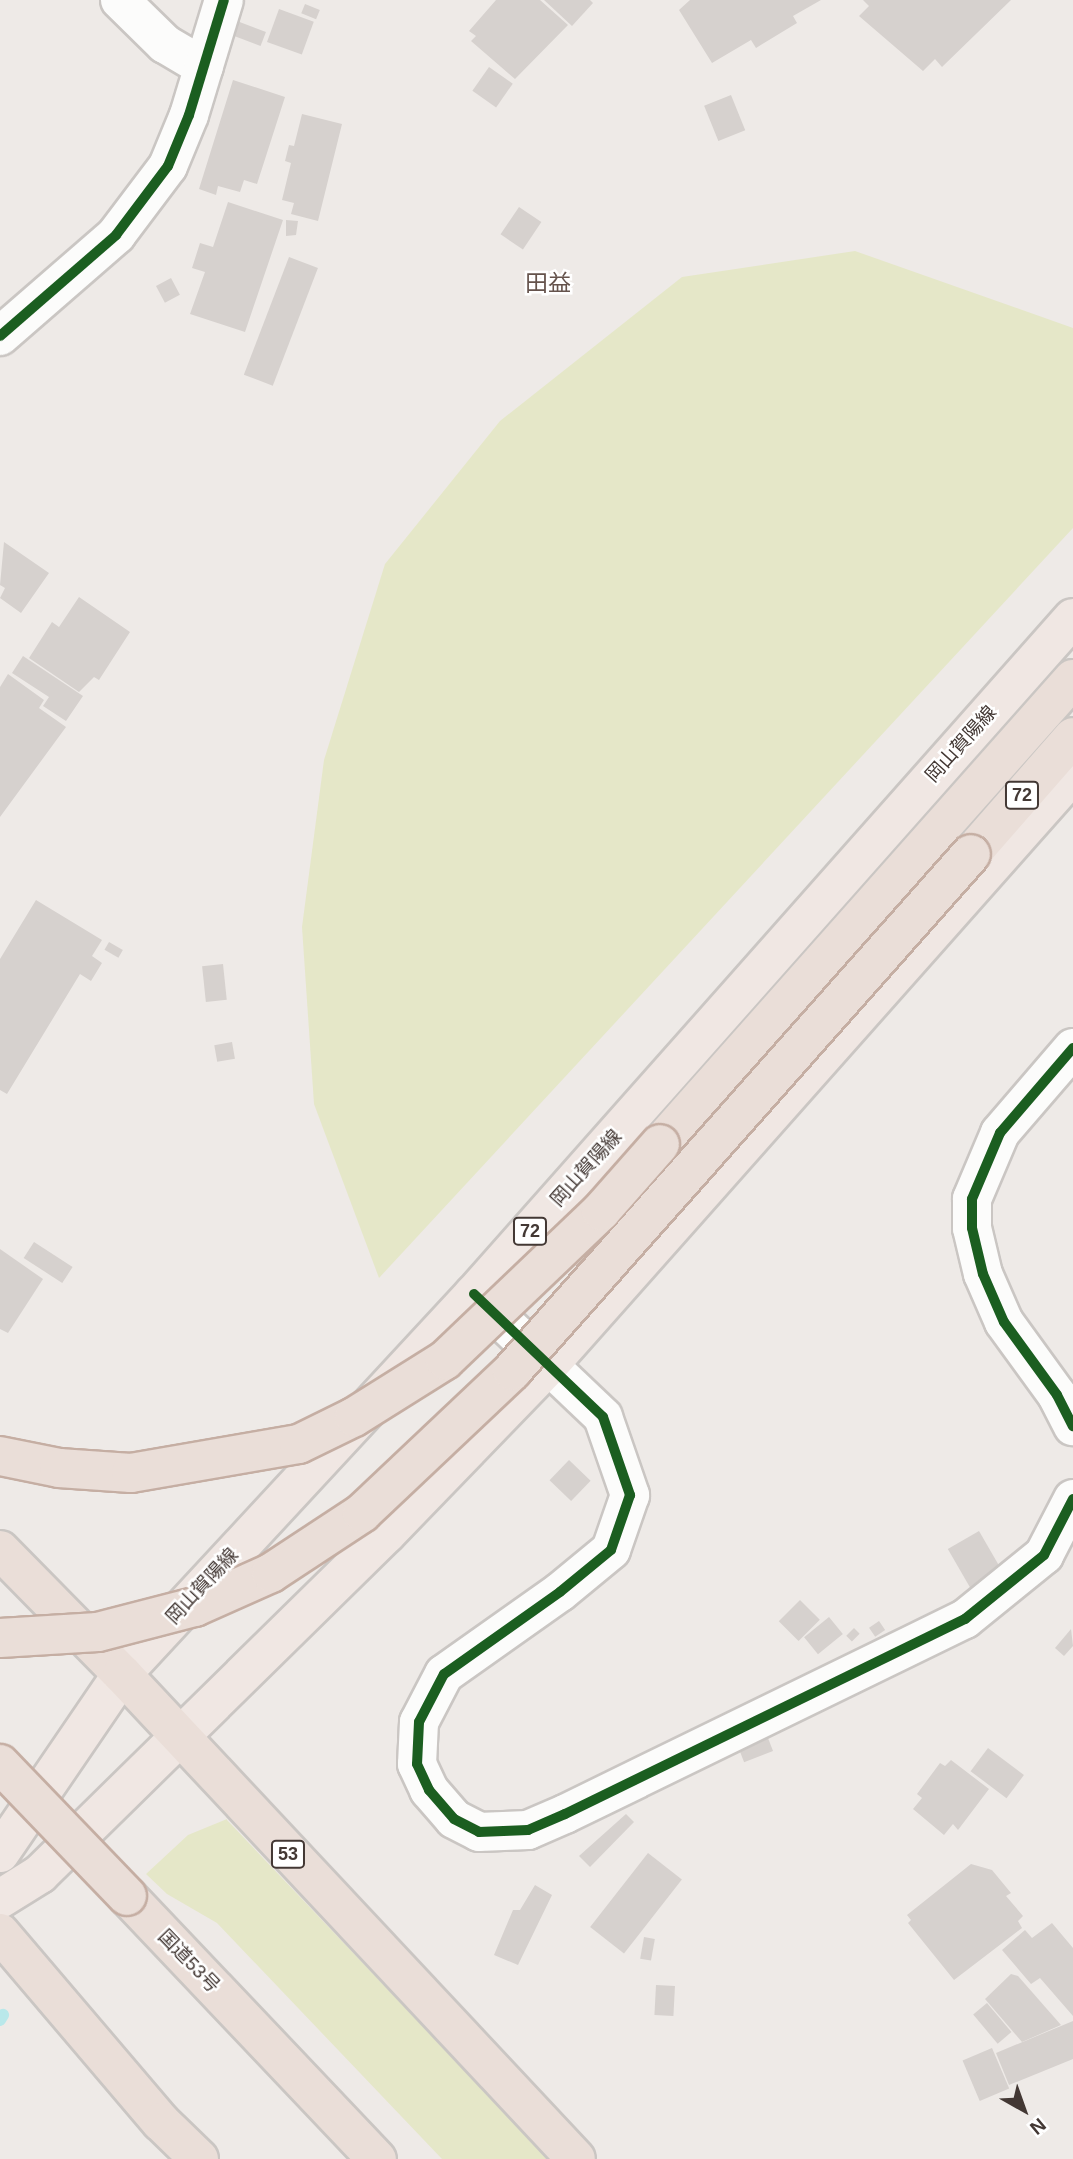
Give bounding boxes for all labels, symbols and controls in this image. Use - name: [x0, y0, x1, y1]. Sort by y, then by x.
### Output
- district label: 田益: [525, 269, 571, 297]
- street label: 岡山賀陽線: [921, 701, 1001, 787]
- road number: 72: [1004, 780, 1040, 810]
- street label: 岡山賀陽線: [546, 1125, 626, 1211]
- road number: 72: [512, 1216, 548, 1246]
- street label: 岡山賀陽線: [161, 1543, 243, 1629]
- road number: 53: [270, 1840, 306, 1868]
- street label: 国道53号: [154, 1925, 224, 1997]
- north arrow: [989, 2075, 1059, 2145]
- text: N: [1026, 2114, 1050, 2139]

